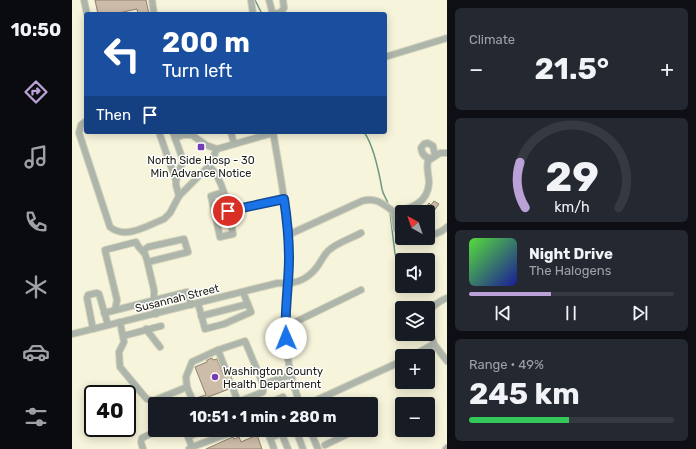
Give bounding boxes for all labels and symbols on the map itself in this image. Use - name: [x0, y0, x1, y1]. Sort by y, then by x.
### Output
- marker: North Side Hosp - 30 Min Advance Notice: [196, 142, 206, 152]
- place label: North Side Hosp - 30 Min Advance Notice: [147, 154, 255, 180]
- pin: [211, 194, 245, 228]
- north arrow: [395, 205, 435, 245]
- street label: Susannah Street: [134, 282, 221, 315]
- position arrow: [265, 317, 307, 359]
- place label: Washington County Health Department: [223, 365, 323, 391]
- marker: Washington County Health Department: [210, 372, 220, 382]
- speed limit sign: 40: [84, 385, 136, 437]

